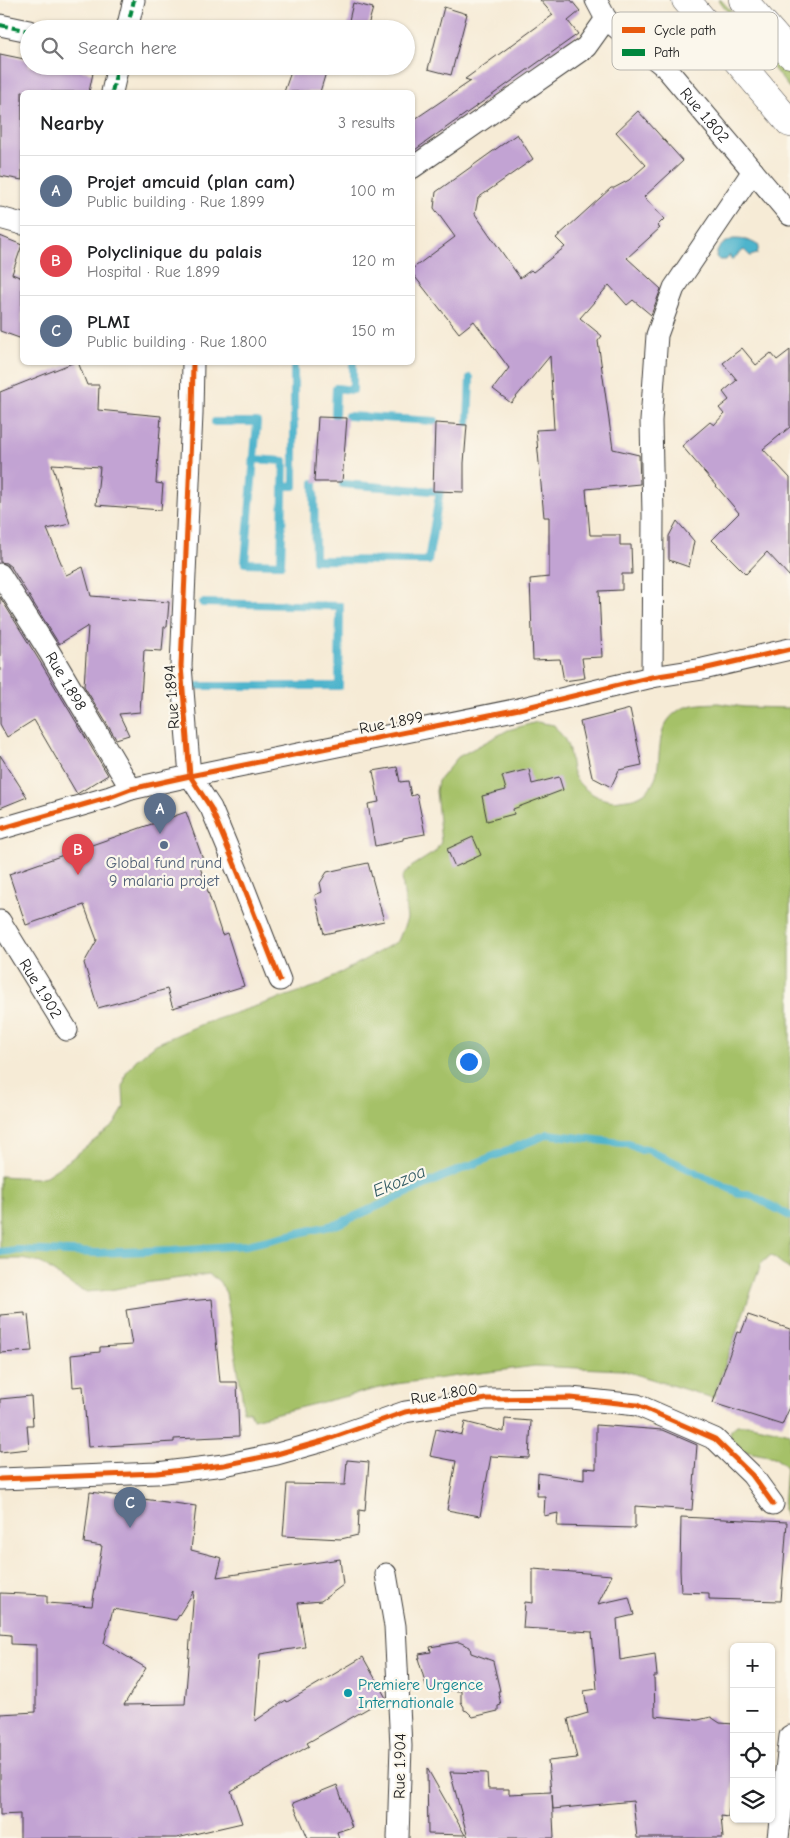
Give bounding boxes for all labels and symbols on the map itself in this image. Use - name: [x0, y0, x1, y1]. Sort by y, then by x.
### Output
- legend: [612, 12, 778, 70]
- text: Cycle path: [654, 22, 716, 39]
- text: Path: [654, 44, 680, 61]
- street label: Rue 1.802: [676, 84, 733, 147]
- street label: Rue 1.898: [41, 649, 90, 714]
- street label: Rue 1.894: [161, 664, 183, 730]
- street label: Rue 1.899: [358, 708, 425, 738]
- pin: A: [144, 793, 176, 834]
- pin: B: [62, 834, 94, 875]
- marker: Global fund rund 9 malaria projet: [158, 839, 170, 851]
- place label: Global fund rund 9 malaria projet: [106, 854, 222, 890]
- street label: Rue 1.902: [15, 956, 66, 1022]
- your location: [456, 1049, 482, 1075]
- water label: Ekozoa: [370, 1161, 429, 1202]
- street label: Rue 1.800: [409, 1380, 479, 1408]
- pin: C: [114, 1487, 146, 1528]
- place label: Premiere Urgence Internationale: [358, 1676, 483, 1712]
- marker: Premiere Urgence Internationale: [342, 1687, 354, 1699]
- street label: Rue 1.904: [390, 1733, 410, 1799]

